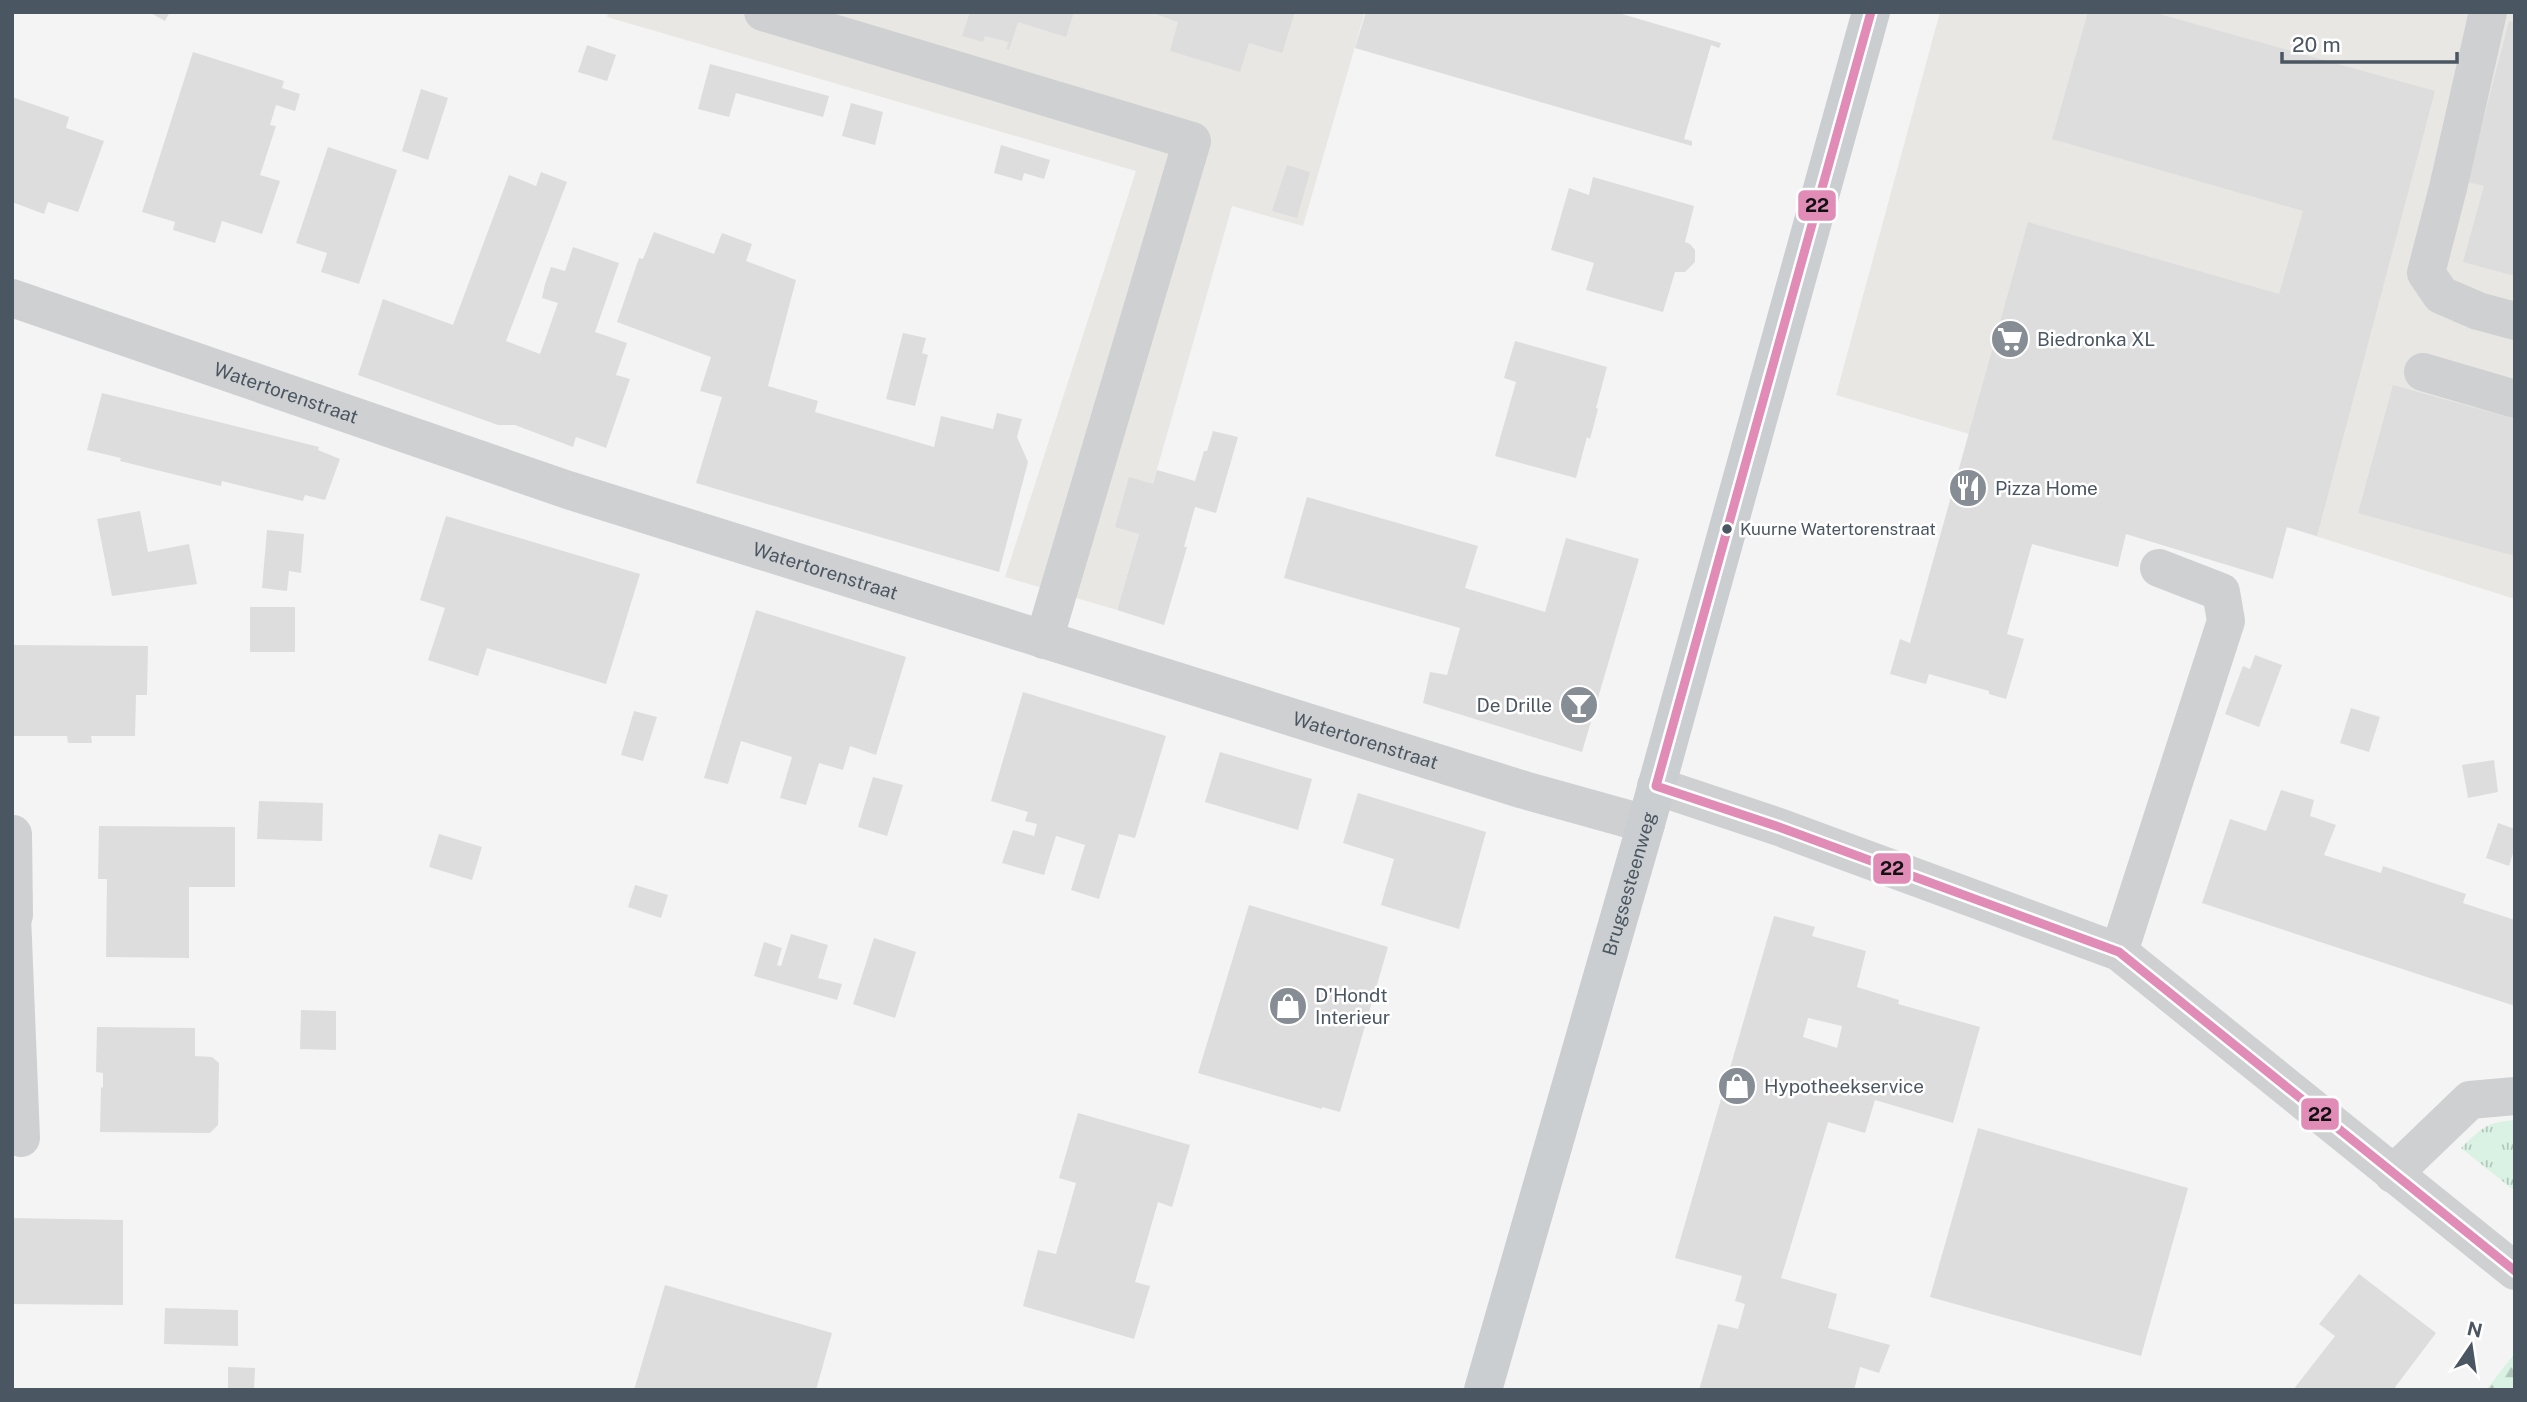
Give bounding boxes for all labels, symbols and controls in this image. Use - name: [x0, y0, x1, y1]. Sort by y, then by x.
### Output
- scale bar: [2282, 21, 2457, 65]
- text: 20 m: [2292, 32, 2341, 57]
- line badge: 22: [1797, 189, 1837, 222]
- text: 22: [1805, 194, 1829, 216]
- supermarket icon: Biedronka XL: [1989, 318, 2031, 360]
- place label: Biedronka XL: [2037, 328, 2155, 350]
- street label: Watertorenstraat: [211, 358, 361, 428]
- restaurant icon: Pizza Home: [1947, 467, 1989, 509]
- place label: Pizza Home: [1995, 477, 2098, 499]
- place label: Kuurne Watertorenstraat: [1740, 519, 1936, 539]
- marker: Kuurne Watertorenstraat: [1720, 522, 1734, 536]
- street label: Watertorenstraat: [750, 538, 901, 604]
- bar icon: De Drille: [1558, 684, 1600, 726]
- place label: De Drille: [1477, 694, 1552, 716]
- street label: Watertorenstraat: [1290, 707, 1441, 773]
- street label: Brugsesteenweg: [1598, 809, 1660, 958]
- line badge: 22: [1872, 852, 1912, 885]
- text: 22: [1880, 857, 1904, 879]
- place label: D'Hondt Interieur: [1315, 984, 1390, 1028]
- shop icon: D'Hondt Interieur: [1267, 985, 1309, 1027]
- shop icon: Hypotheekservice: [1716, 1065, 1758, 1107]
- place label: Hypotheekservice: [1764, 1075, 1924, 1097]
- line badge: 22: [2300, 1097, 2340, 1131]
- text: 22: [2308, 1103, 2332, 1125]
- north arrow: [2436, 1311, 2506, 1381]
- text: N: [2465, 1317, 2485, 1342]

